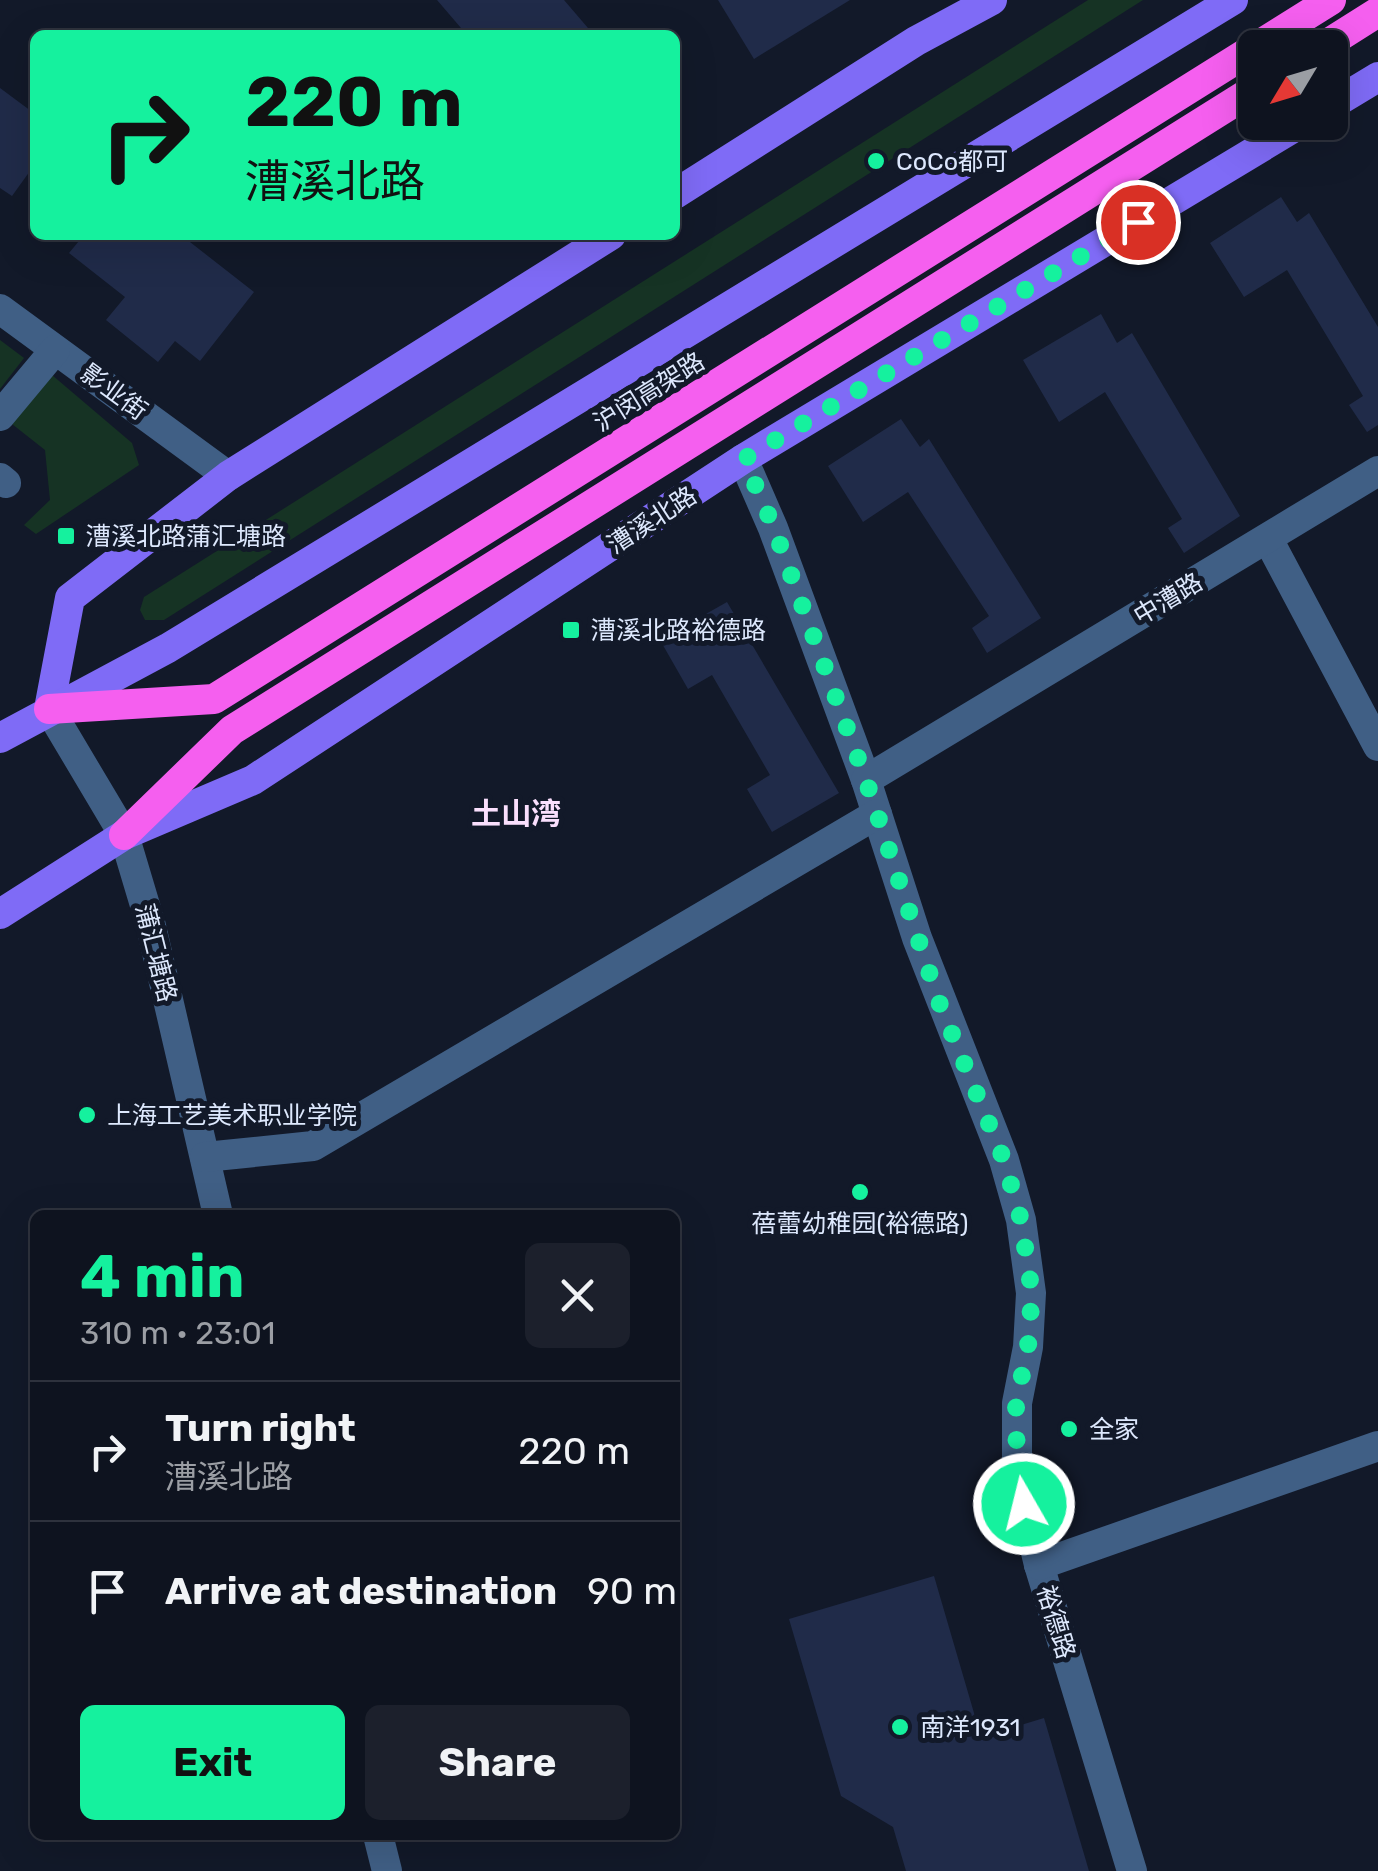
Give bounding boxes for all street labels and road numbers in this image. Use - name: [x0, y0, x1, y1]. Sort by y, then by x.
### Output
- street label: 沪闵高架路: [588, 347, 710, 437]
- street label: 影业街: [75, 358, 153, 426]
- street label: 漕溪北路: [602, 481, 702, 559]
- street label: 中漕路: [1128, 567, 1208, 631]
- street label: 蒲汇塘路: [130, 901, 182, 1005]
- street label: 裕德路: [1031, 1582, 1081, 1662]

